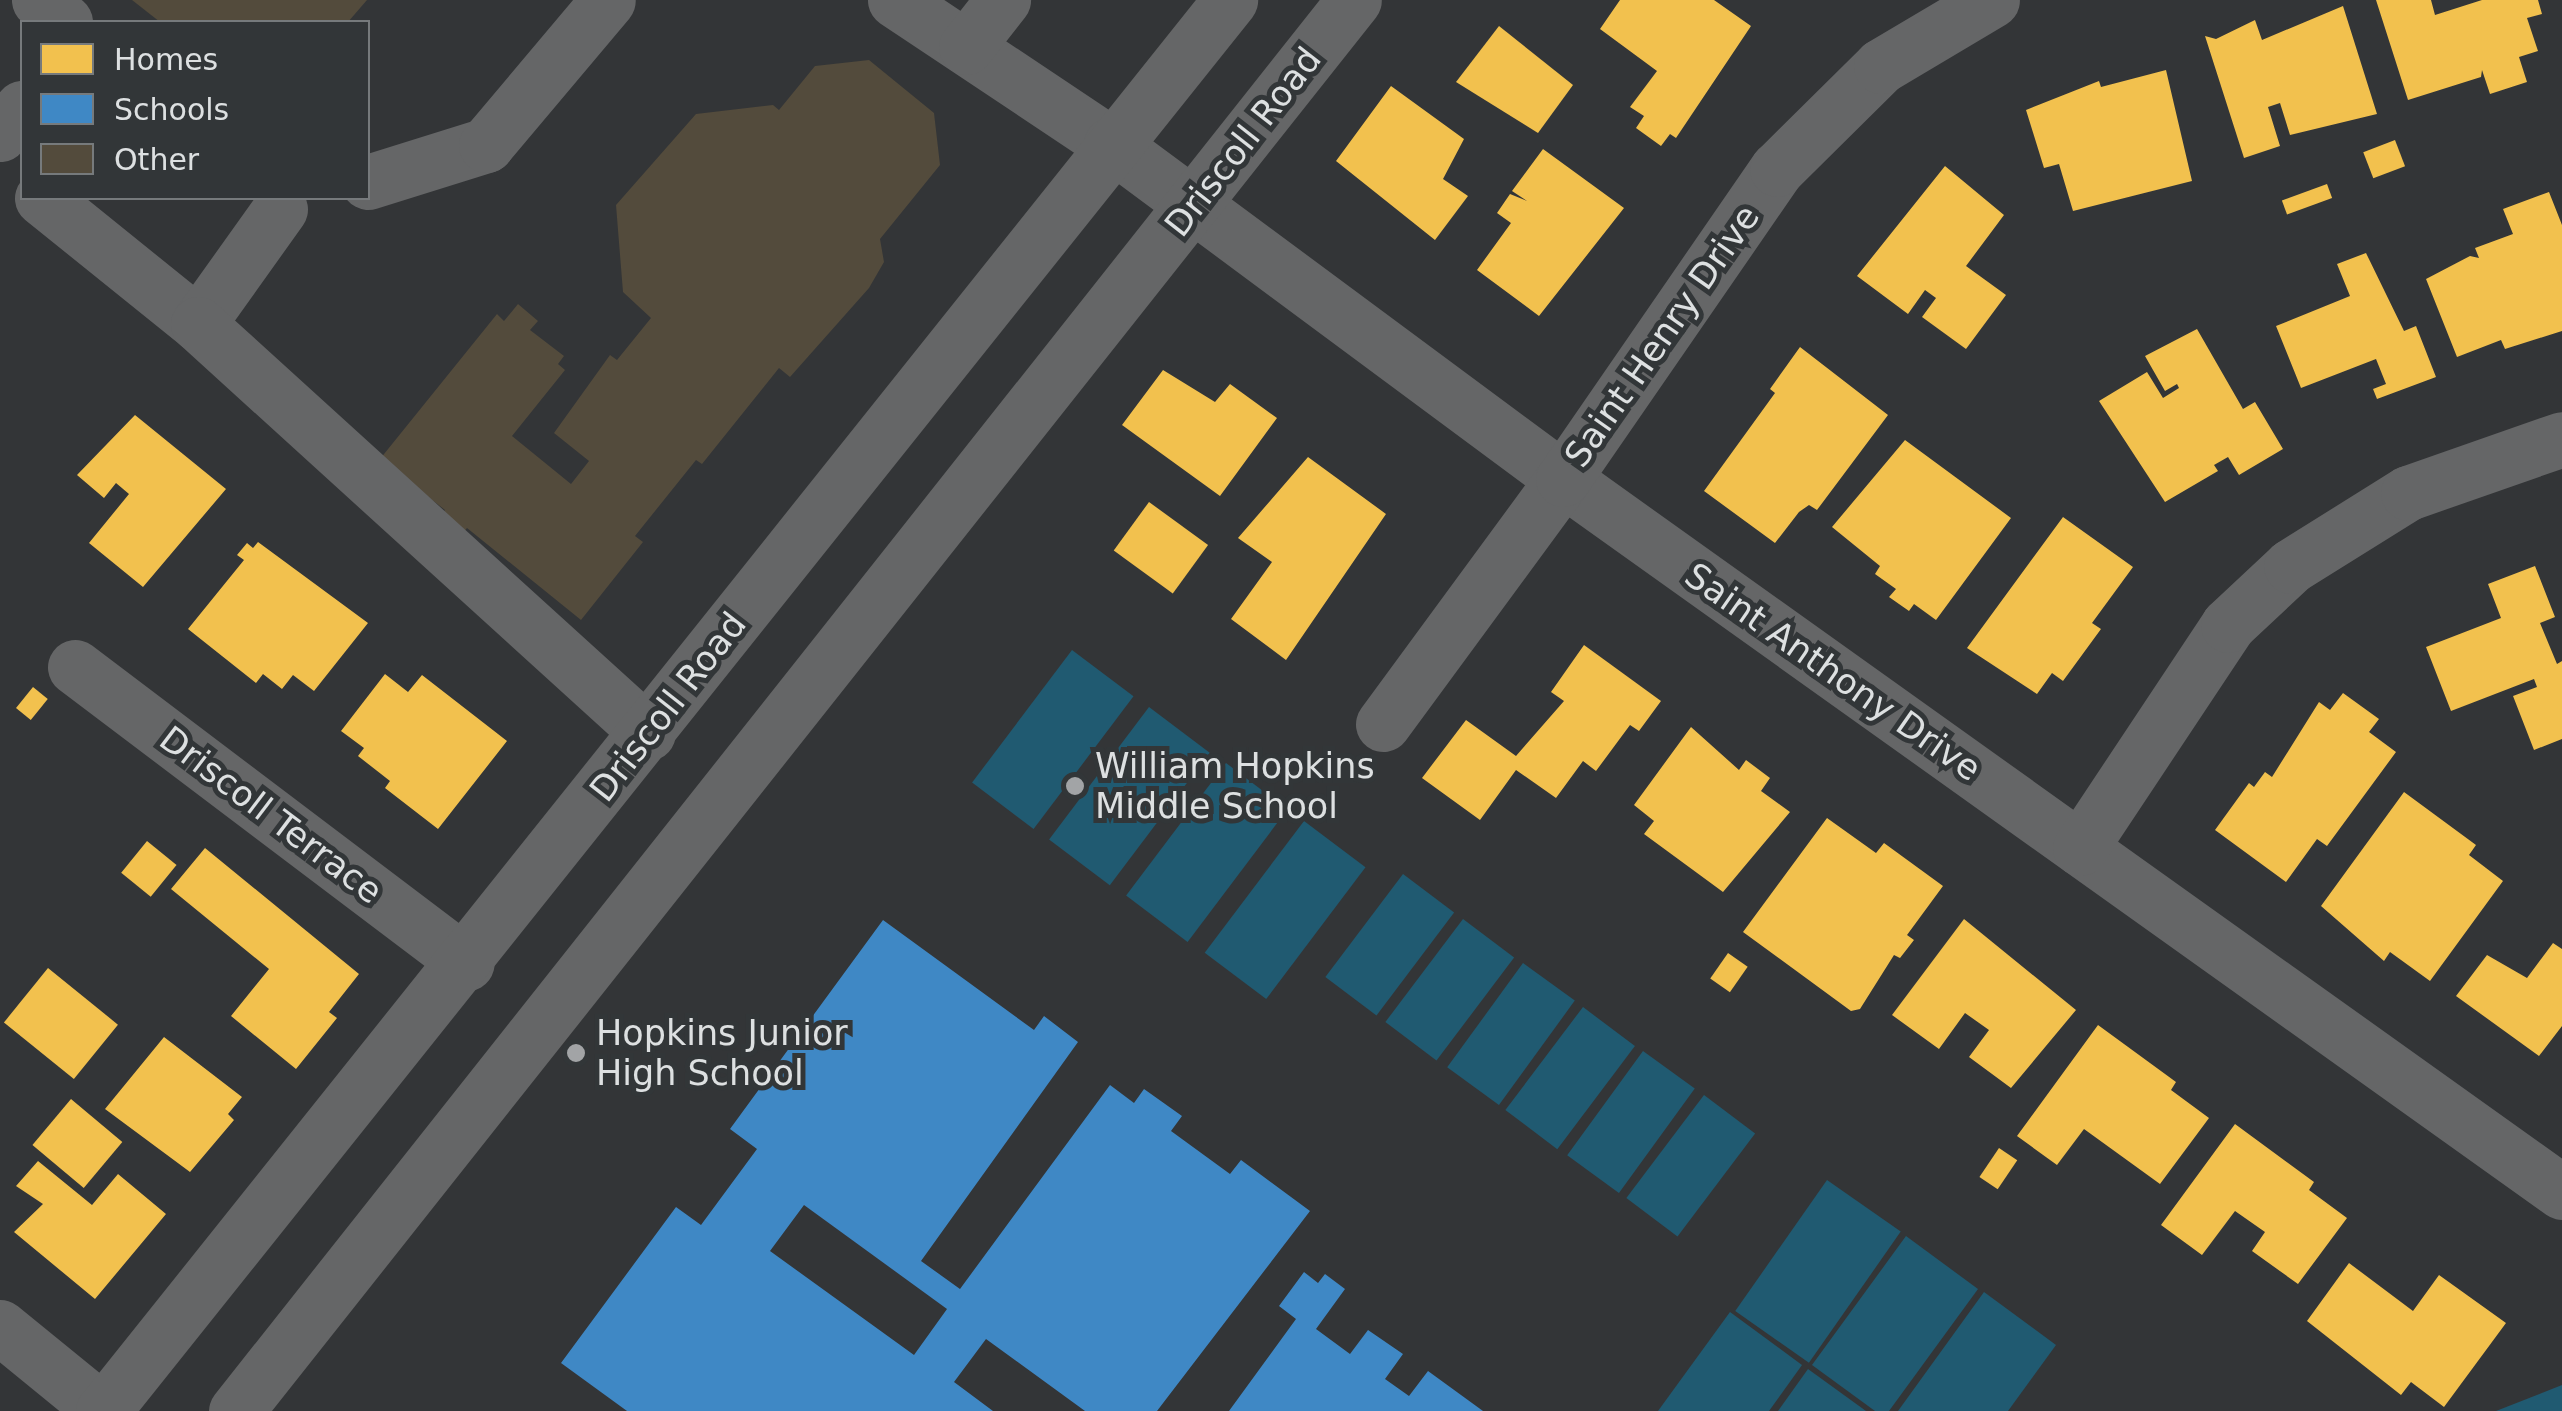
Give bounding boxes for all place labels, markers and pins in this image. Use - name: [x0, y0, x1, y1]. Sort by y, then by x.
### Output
- place label: William Hopkins Middle School: [1095, 745, 1375, 827]
- marker: William Hopkins Middle School: [1064, 775, 1086, 797]
- place label: Hopkins Junior High School: [596, 1012, 848, 1094]
- marker: Hopkins Junior High School: [565, 1042, 587, 1064]

